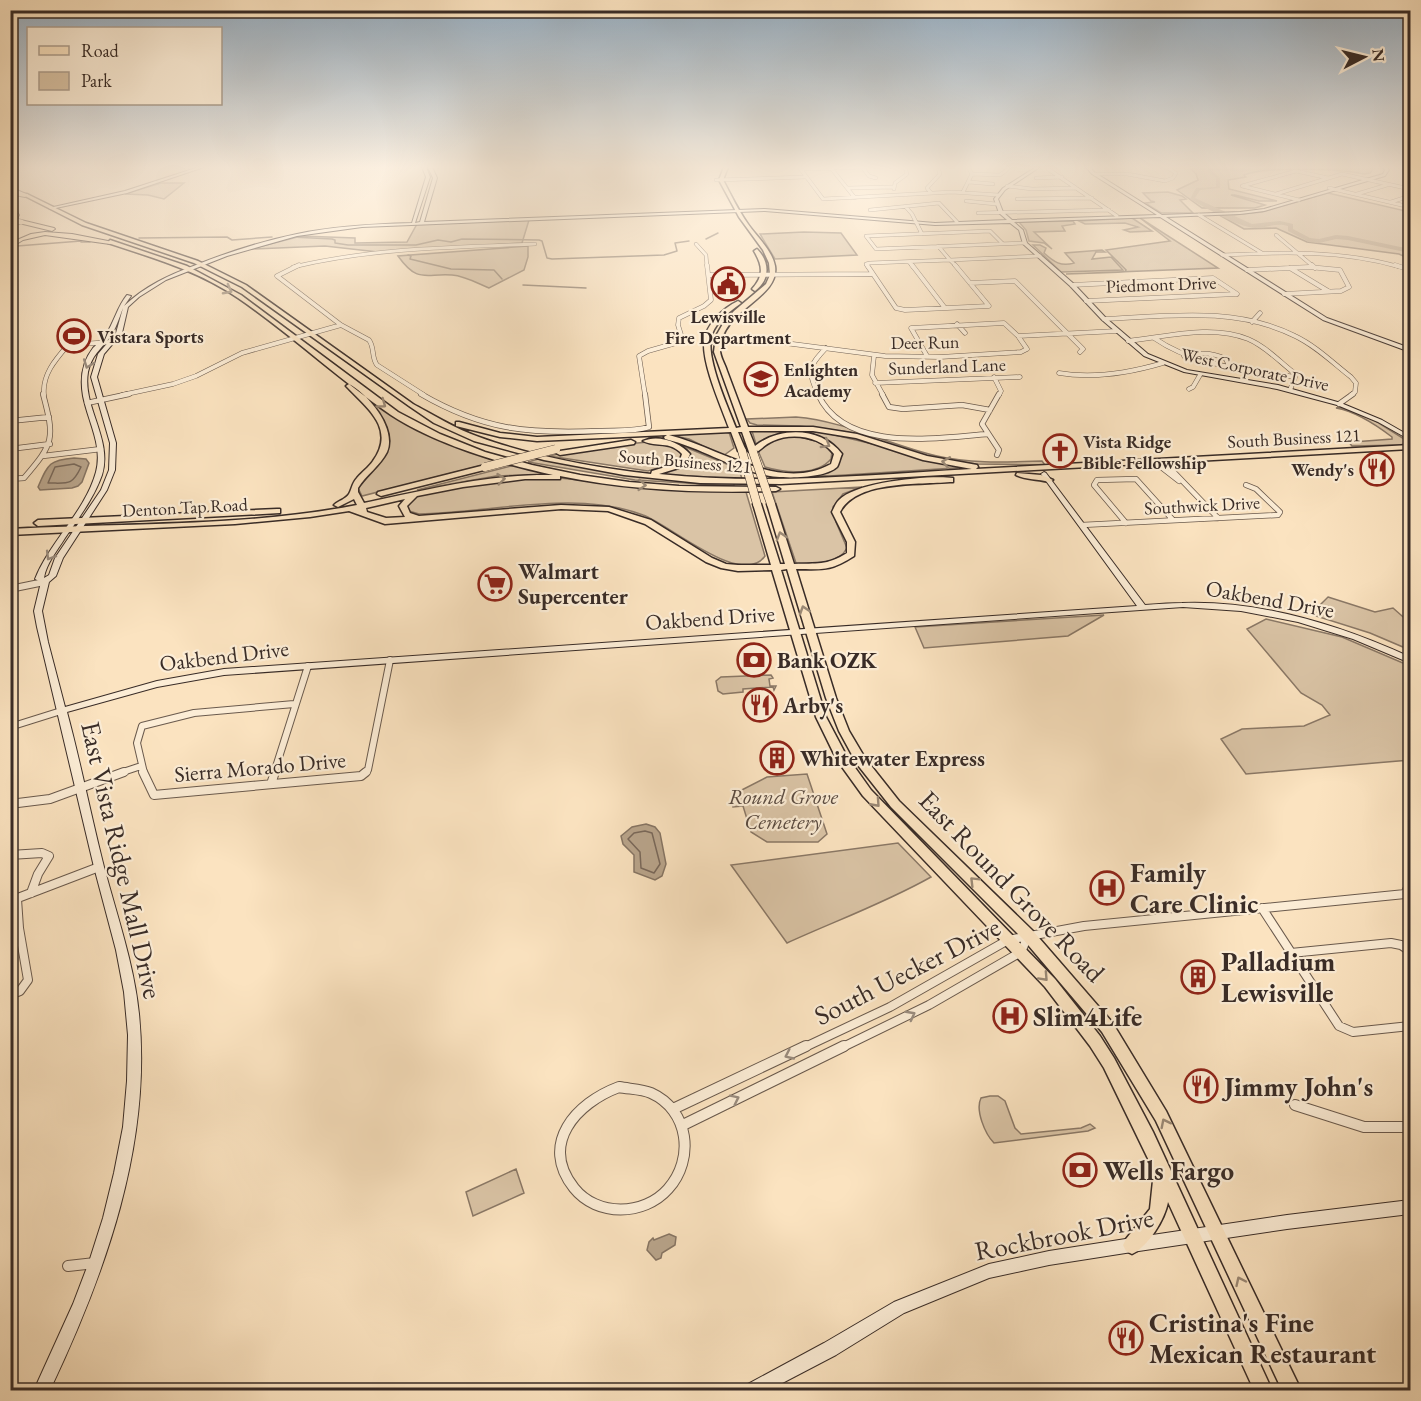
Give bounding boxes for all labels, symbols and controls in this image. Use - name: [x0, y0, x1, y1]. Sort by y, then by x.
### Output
- legend: [27, 27, 222, 105]
- north arrow: [1334, 27, 1394, 87]
- text: Road: [81, 39, 120, 62]
- text: N: [1367, 48, 1390, 63]
- text: Park: [81, 69, 112, 92]
- public building icon: Lewisville Fire Department: [710, 266, 746, 302]
- street label: Piedmont Drive: [1105, 271, 1217, 297]
- one-way arrow: [222, 283, 232, 294]
- place label: Lewisville Fire Department: [665, 305, 791, 349]
- sports icon: Vistara Sports: [56, 318, 92, 354]
- place label: Vistara Sports: [97, 325, 204, 348]
- street label: Deer Run: [890, 330, 960, 354]
- street label: West Corporate Drive: [1179, 342, 1331, 396]
- street label: Sunderland Lane: [888, 352, 1006, 380]
- one-way arrow: [83, 358, 95, 369]
- place label: Enlighten Academy: [783, 358, 858, 402]
- school or university icon: Enlighten Academy: [743, 361, 779, 397]
- one-way arrow: [375, 397, 386, 408]
- street label: South Business 121: [1227, 423, 1361, 453]
- place label: Vista Ridge Bible Fellowship: [1083, 430, 1206, 474]
- church icon: Vista Ridge Bible Fellowship: [1042, 433, 1078, 469]
- one-way arrow: [820, 436, 830, 448]
- street label: South Business 121: [618, 444, 752, 478]
- restaurant icon: Wendy's: [1359, 451, 1395, 487]
- one-way arrow: [941, 456, 951, 469]
- place label: Wendy's: [1291, 458, 1354, 481]
- one-way arrow: [496, 473, 506, 486]
- one-way arrow: [638, 478, 647, 491]
- street label: Southwick Drive: [1144, 490, 1260, 520]
- street label: Denton Tap Road: [122, 492, 249, 522]
- one-way arrow: [776, 531, 788, 542]
- one-way arrow: [45, 550, 57, 560]
- place label: Walmart Supercenter: [518, 557, 629, 611]
- supermarket icon: Walmart Supercenter: [477, 566, 513, 602]
- street label: Oakbend Drive: [1204, 573, 1337, 625]
- street label: Oakbend Drive: [644, 599, 776, 637]
- one-way arrow: [799, 605, 811, 616]
- street label: Oakbend Drive: [158, 634, 291, 678]
- bank icon: Bank OZK: [736, 642, 772, 678]
- place label: Bank OZK: [777, 646, 877, 675]
- restaurant icon: Arby's: [742, 687, 778, 723]
- place label: Arby's: [782, 691, 843, 720]
- street label: East Vista Ridge Mall Drive: [73, 718, 171, 1002]
- building icon: Whitewater Express: [759, 740, 795, 776]
- place label: Whitewater Express: [800, 744, 985, 773]
- street label: Sierra Morado Drive: [173, 745, 347, 789]
- park label: Round Grove Cemetery: [728, 782, 839, 836]
- street label: East Round Grove Road: [911, 783, 1113, 990]
- one-way arrow: [869, 797, 880, 807]
- place label: Family Care Clinic: [1130, 855, 1258, 921]
- hospital icon: Family Care Clinic: [1089, 870, 1125, 906]
- one-way arrow: [971, 877, 981, 888]
- street label: South Uecker Drive: [808, 909, 1006, 1033]
- place label: Palladium Lewisville: [1221, 944, 1336, 1010]
- building icon: Palladium Lewisville: [1180, 959, 1216, 995]
- one-way arrow: [1037, 970, 1048, 981]
- hospital icon: Slim4Life: [992, 998, 1028, 1034]
- place label: Slim4Life: [1033, 999, 1142, 1034]
- one-way arrow: [905, 1011, 915, 1022]
- one-way arrow: [784, 1047, 795, 1059]
- restaurant icon: Jimmy John's: [1183, 1068, 1219, 1104]
- place label: Jimmy John's: [1221, 1069, 1373, 1104]
- one-way arrow: [729, 1095, 740, 1107]
- one-way arrow: [1160, 1118, 1172, 1129]
- bank icon: Wells Fargo: [1062, 1152, 1098, 1188]
- place label: Wells Fargo: [1103, 1153, 1234, 1188]
- street label: Rockbrook Drive: [972, 1200, 1156, 1268]
- one-way arrow: [1236, 1276, 1248, 1287]
- place label: Cristina's Fine Mexican Restaurant: [1149, 1305, 1376, 1371]
- restaurant icon: Cristina's Fine Mexican Restaurant: [1108, 1320, 1144, 1356]

